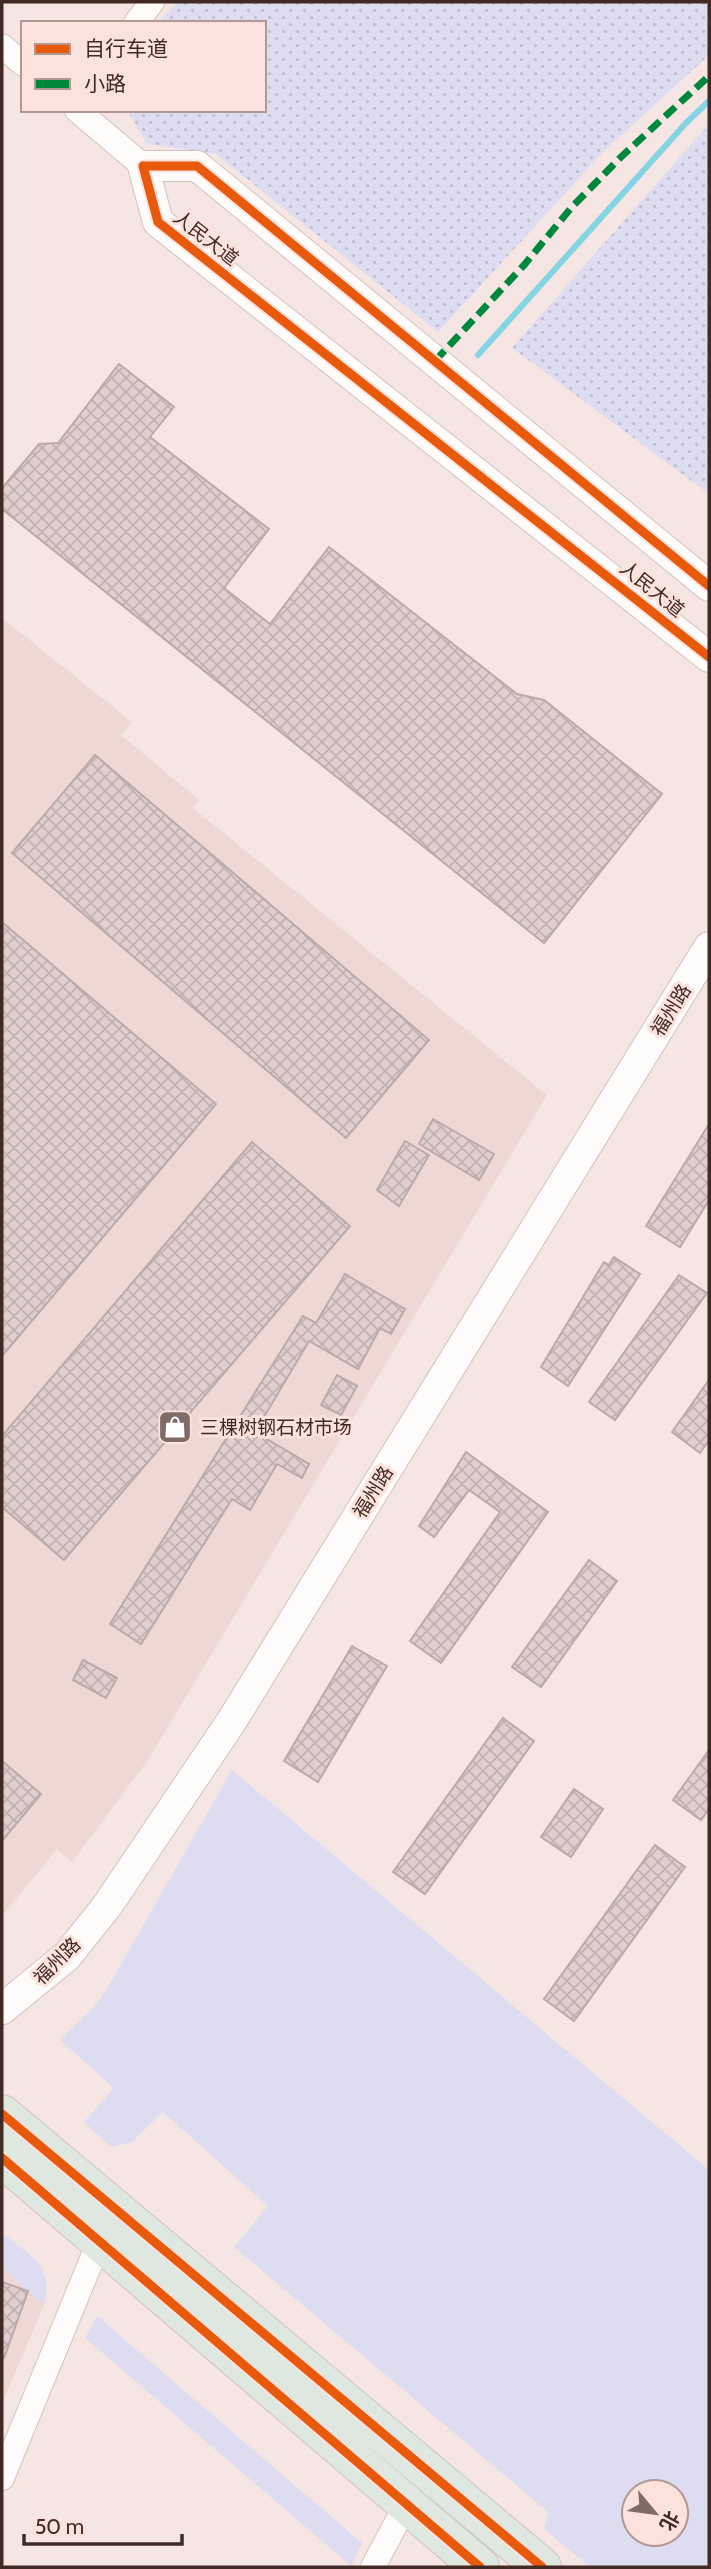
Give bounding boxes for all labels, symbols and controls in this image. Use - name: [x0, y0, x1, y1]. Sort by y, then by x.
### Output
- legend: [21, 21, 266, 112]
- text: 自行车道: [84, 36, 168, 61]
- text: 小路: [84, 71, 126, 96]
- street label: 人民大道: [169, 206, 243, 270]
- street label: 人民大道: [615, 556, 689, 622]
- street label: 福州路: [646, 980, 696, 1040]
- shop icon: 三棵树钢石材市场: [156, 1408, 194, 1446]
- place label: 三棵树钢石材市场: [200, 1416, 352, 1439]
- street label: 福州路: [348, 1462, 398, 1522]
- street label: 福州路: [29, 1933, 85, 1989]
- north arrow: [620, 2478, 690, 2548]
- scale bar: [24, 2502, 182, 2546]
- text: 北: [655, 2507, 684, 2535]
- text: 50 m: [35, 2514, 84, 2539]

